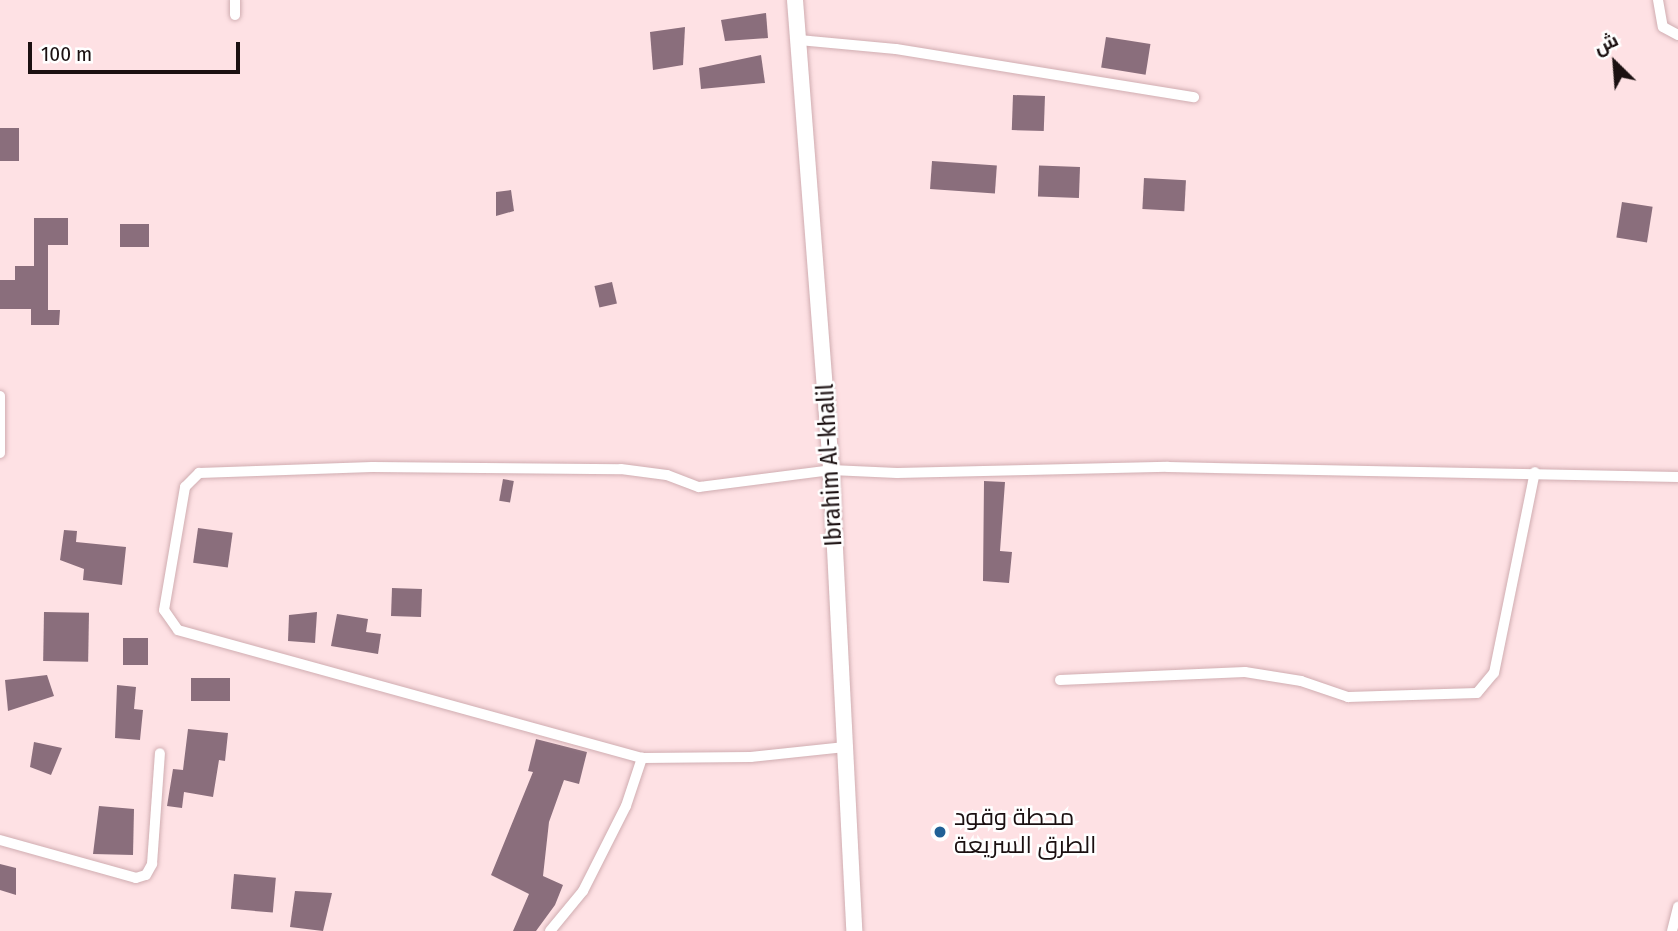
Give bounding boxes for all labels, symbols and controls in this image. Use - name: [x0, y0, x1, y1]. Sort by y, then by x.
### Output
- scale bar: [32, 28, 243, 72]
- north arrow: [1580, 28, 1650, 98]
- text: ش: [1590, 28, 1622, 59]
- text: 100 m: [41, 41, 92, 67]
- street label: Ibrahim Al-khalil: [811, 383, 849, 547]
- place label: محطة وقود الطرق السريعة: [954, 804, 1097, 860]
- marker: محطة وقود الطرق السريعة: [932, 824, 948, 840]

